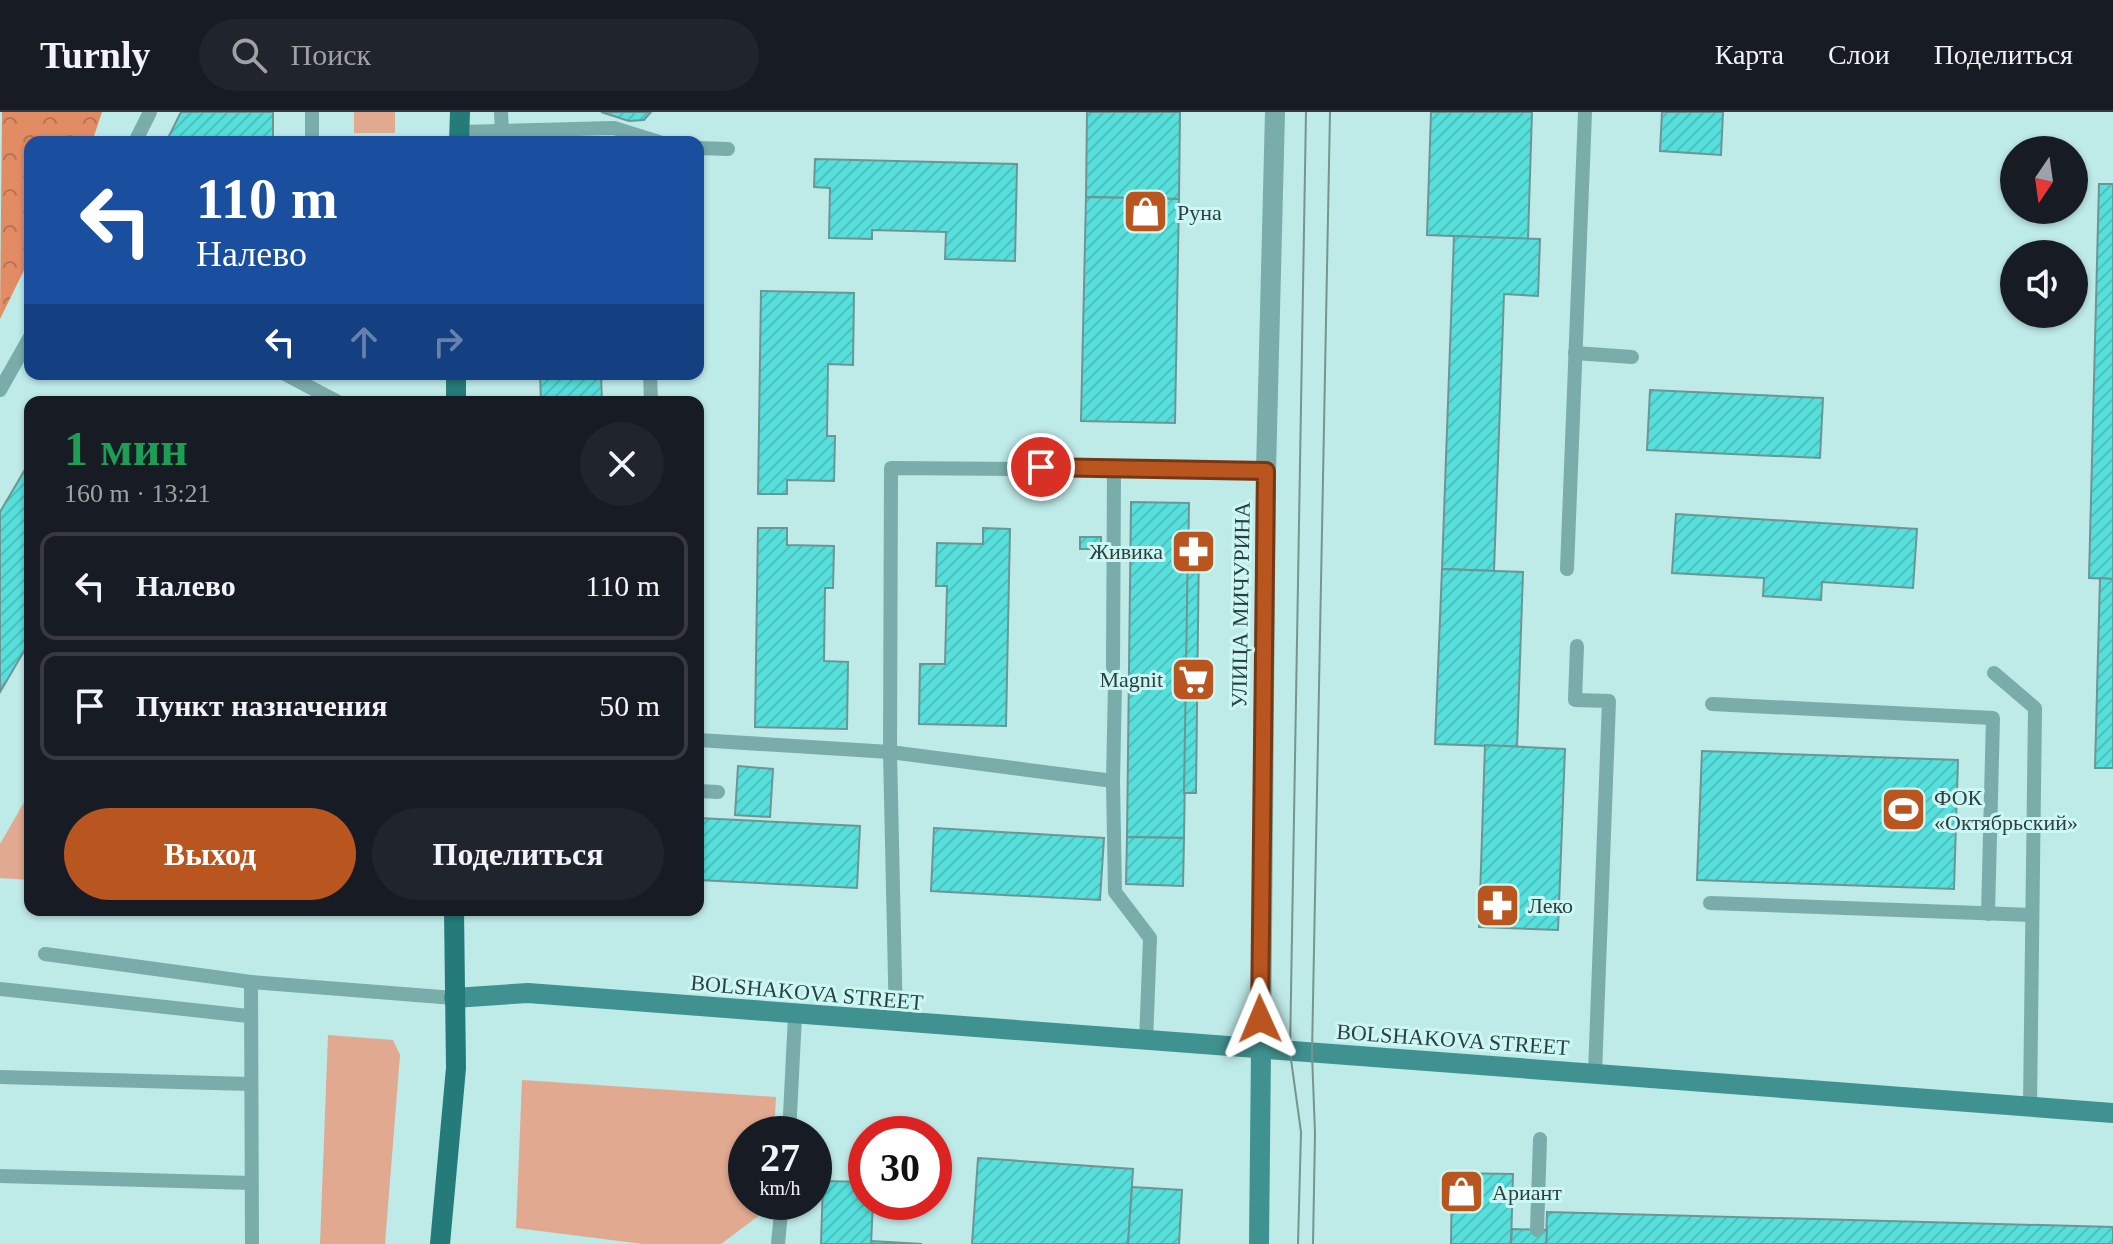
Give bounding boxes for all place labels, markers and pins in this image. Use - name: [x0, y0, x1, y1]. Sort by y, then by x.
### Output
- shop icon: Руна: [1122, 188, 1170, 236]
- place label: Руна: [1177, 200, 1222, 225]
- pin: [1007, 433, 1075, 501]
- pharmacy icon: Живика: [1170, 527, 1218, 575]
- place label: Живика: [1089, 539, 1163, 564]
- supermarket icon: Magnit: [1170, 655, 1218, 703]
- place label: Magnit: [1099, 667, 1163, 692]
- place label: ФОК «Октябрьский»: [1934, 785, 2078, 835]
- sports icon: ФОК «Октябрьский»: [1879, 786, 1927, 834]
- pharmacy icon: Леко: [1473, 881, 1521, 929]
- place label: Леко: [1528, 893, 1573, 918]
- shop icon: Ариант: [1437, 1168, 1485, 1216]
- place label: Ариант: [1492, 1180, 1562, 1205]

